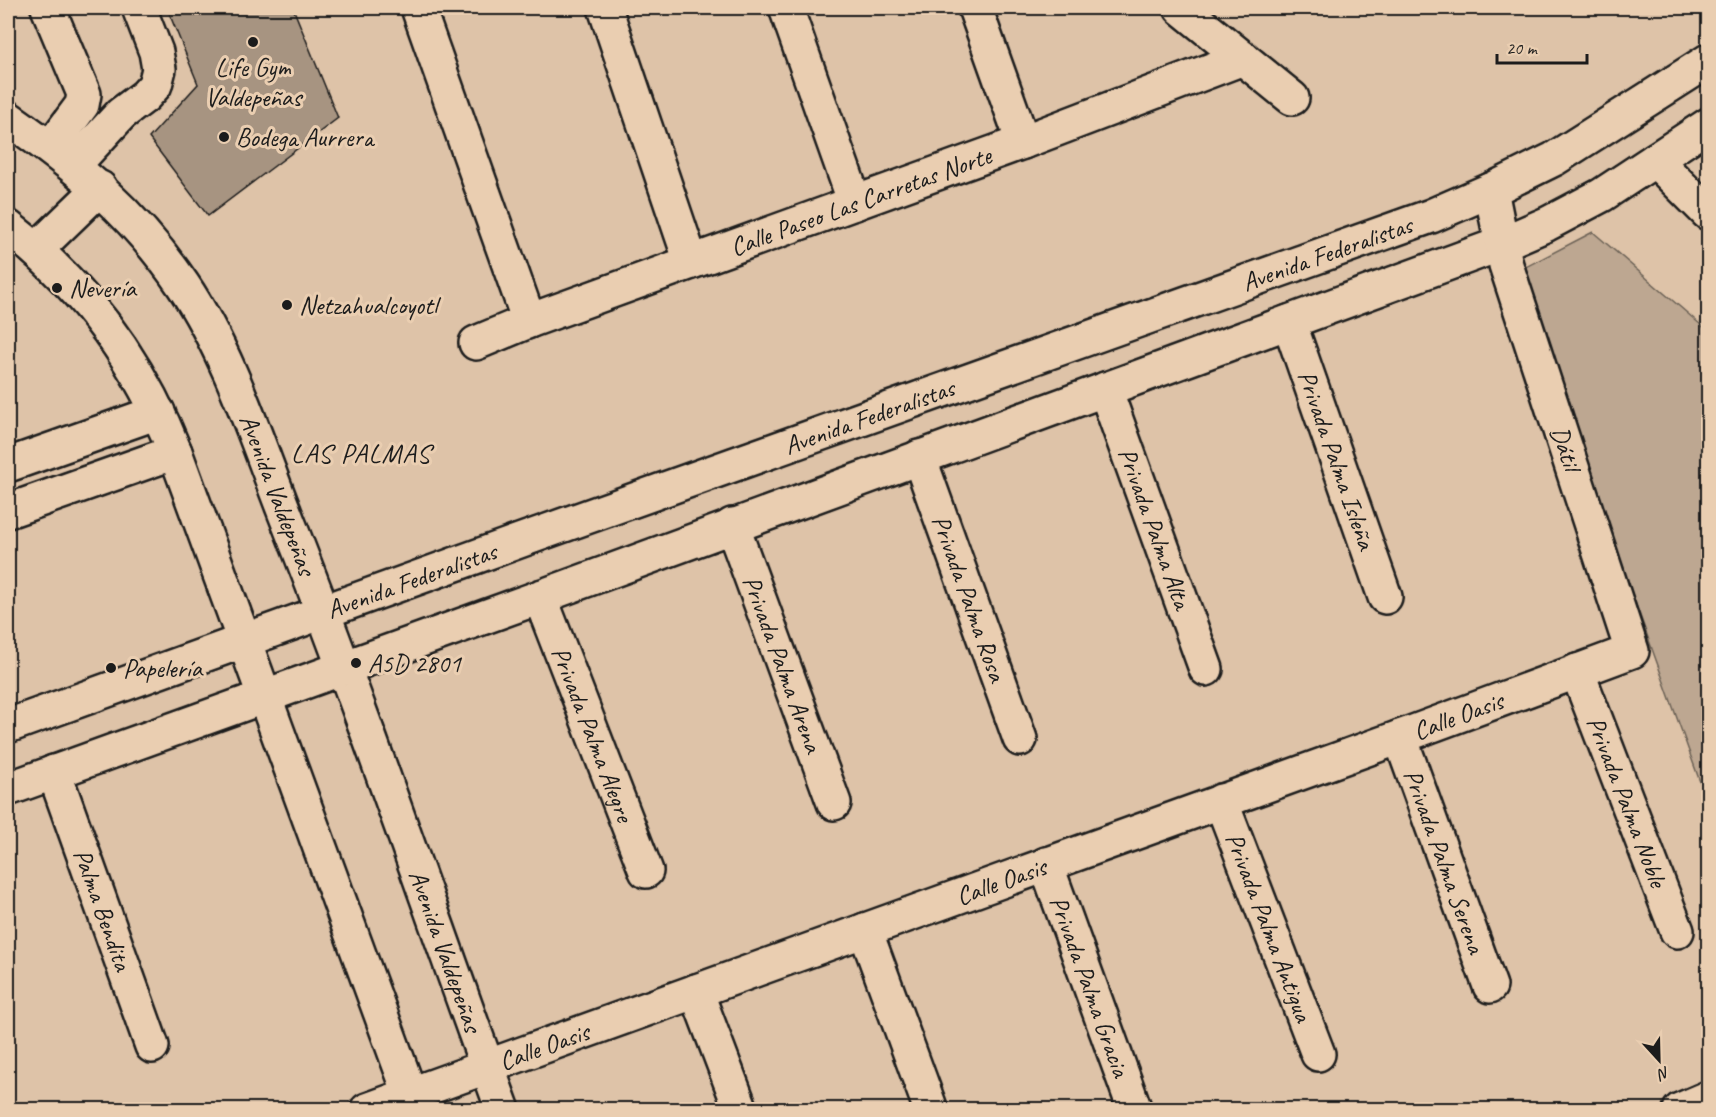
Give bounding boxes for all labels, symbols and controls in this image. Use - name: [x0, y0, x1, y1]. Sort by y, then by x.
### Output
- scale bar: [1497, 27, 1587, 65]
- marker: Life Gym Valdepeñas: [246, 35, 260, 49]
- text: 20 m: [1506, 37, 1539, 59]
- place label: Life Gym Valdepeñas: [205, 51, 303, 114]
- place label: Bodega Aurrera: [236, 121, 375, 154]
- marker: Bodega Aurrera: [217, 130, 231, 144]
- street label: Calle Paseo Las Carretas Norte: [726, 138, 997, 264]
- street label: Avenida Federalistas: [1237, 207, 1419, 299]
- place label: Nevería: [69, 272, 138, 305]
- marker: Nevería: [50, 281, 64, 295]
- place label: Netzahualcoyotl: [299, 289, 442, 322]
- marker: Netzahualcoyotl: [280, 298, 294, 312]
- street label: Privada Palma Isleña: [1290, 366, 1384, 555]
- street label: Avenida Federalistas: [780, 371, 961, 462]
- street label: Avenida Valdepeñas: [232, 409, 324, 582]
- street label: Dátil: [1543, 422, 1589, 479]
- district label: LAS PALMAS: [291, 436, 434, 470]
- street label: Privada Palma Alta: [1111, 443, 1200, 616]
- street label: Privada Palma Rosa: [924, 511, 1015, 688]
- street label: Avenida Federalistas: [322, 534, 503, 626]
- street label: Privada Palma Arena: [735, 571, 831, 759]
- street label: Privada Palma Alegre: [544, 642, 642, 829]
- place label: A5D 2801: [368, 647, 462, 680]
- place label: Papelería: [123, 652, 204, 685]
- marker: A5D 2801: [349, 656, 363, 670]
- marker: Papelería: [104, 661, 118, 675]
- street label: Calle Oasis: [1409, 684, 1510, 748]
- street label: Privada Palma Noble: [1579, 712, 1675, 894]
- street label: Privada Palma Serena: [1396, 765, 1493, 959]
- street label: Privada Palma Antigua: [1218, 828, 1321, 1028]
- street label: Palma Bendita: [66, 844, 140, 976]
- street label: Calle Oasis: [952, 849, 1053, 913]
- street label: Avenida Valdepeñas: [401, 865, 490, 1038]
- street label: Privada Palma Gracia: [1042, 892, 1138, 1083]
- street label: Calle Oasis: [494, 1015, 596, 1078]
- north arrow: [1629, 1030, 1689, 1090]
- text: N: [1653, 1062, 1673, 1085]

